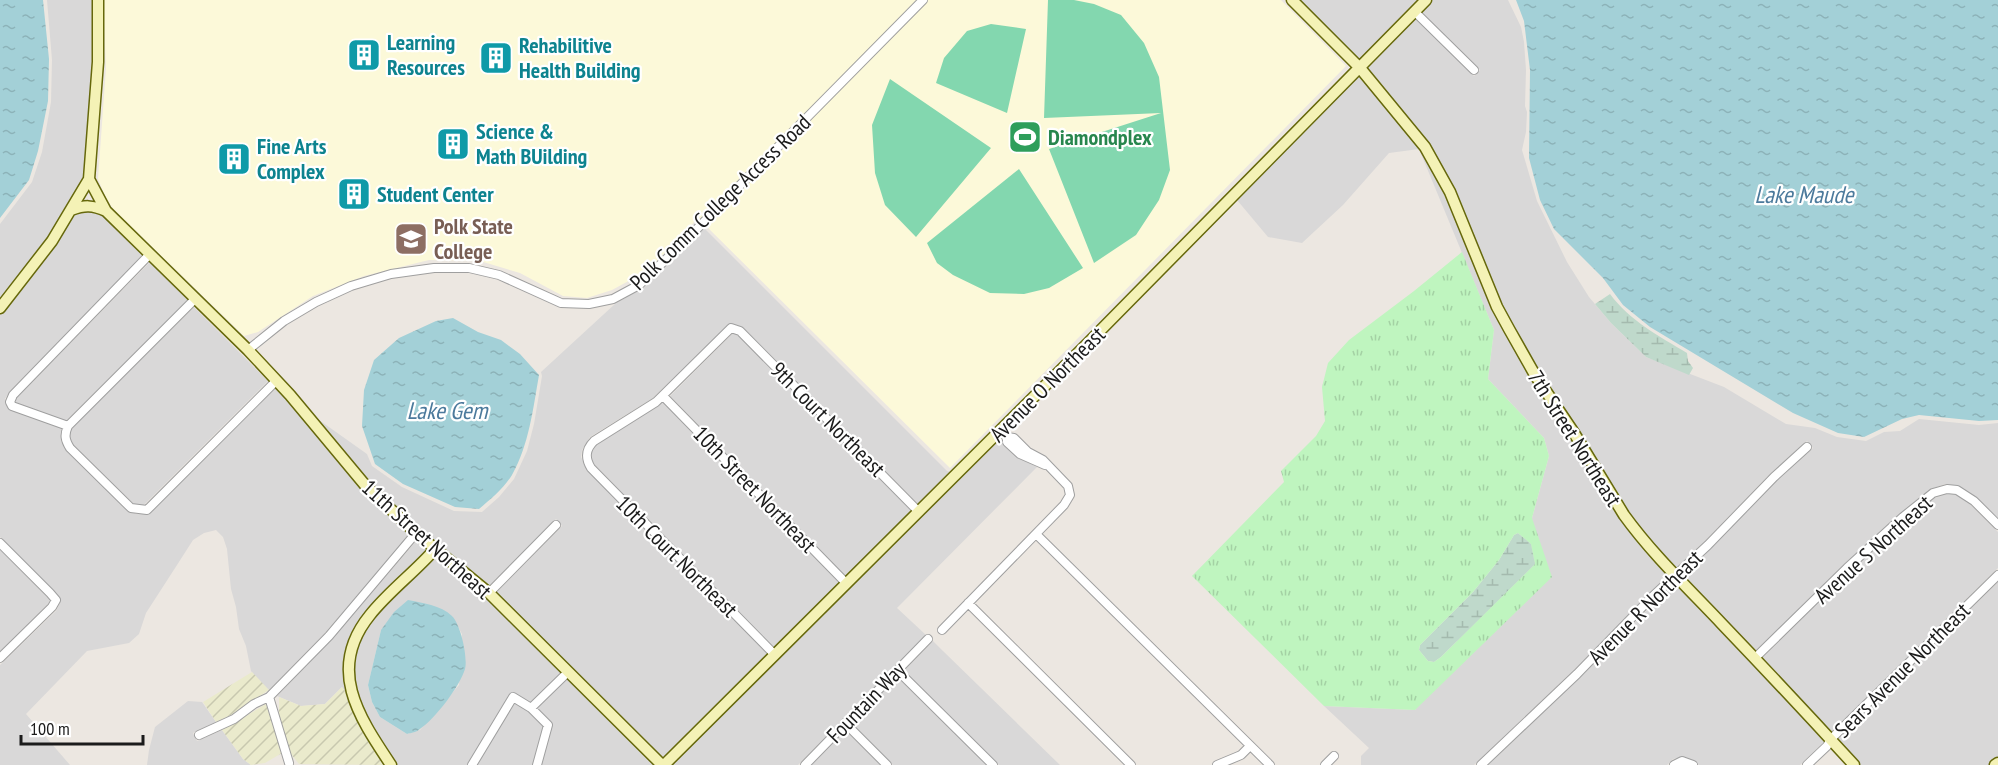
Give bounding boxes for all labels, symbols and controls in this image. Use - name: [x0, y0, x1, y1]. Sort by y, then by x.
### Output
- place label: Learning Resources: [387, 28, 465, 81]
- place label: Rehabilitive Health Building: [519, 31, 641, 84]
- building icon: Learning Resources: [346, 37, 382, 73]
- building icon: Rehabilitive Health Building: [478, 40, 514, 76]
- street label: Polk Comm College Access Road: [624, 108, 816, 296]
- place label: Science & Math BUilding: [476, 117, 587, 170]
- sports icon: Diamondplex: [1007, 119, 1043, 155]
- place label: Diamondplex: [1048, 123, 1152, 151]
- building icon: Science & Math BUilding: [435, 126, 471, 162]
- place label: Fine Arts Complex: [257, 132, 327, 185]
- building icon: Fine Arts Complex: [216, 141, 252, 177]
- building icon: Student Center: [336, 176, 372, 212]
- water label: Lake Maude: [1755, 179, 1856, 210]
- place label: Student Center: [377, 180, 494, 208]
- place label: Polk State College: [434, 212, 513, 265]
- school or university icon: Polk State College: [393, 221, 429, 257]
- street label: Avenue O Northeast: [983, 320, 1111, 448]
- street label: 9th Court Northeast: [765, 356, 891, 482]
- street label: 7th Street Northeast: [1522, 365, 1628, 511]
- water label: Lake Gem: [407, 395, 489, 426]
- street label: 10th Street Northeast: [687, 420, 823, 558]
- street label: 11th Street Northeast: [356, 473, 498, 605]
- street label: 10th Court Northeast: [610, 489, 744, 623]
- street label: Avenue S Northeast: [1808, 489, 1938, 609]
- street label: Avenue R Northeast: [1582, 544, 1708, 670]
- street label: Sears Avenue Northeast: [1828, 596, 1976, 744]
- street label: Fountain Way: [820, 655, 912, 749]
- scale bar: [21, 708, 142, 746]
- text: 100 m: [30, 717, 70, 740]

